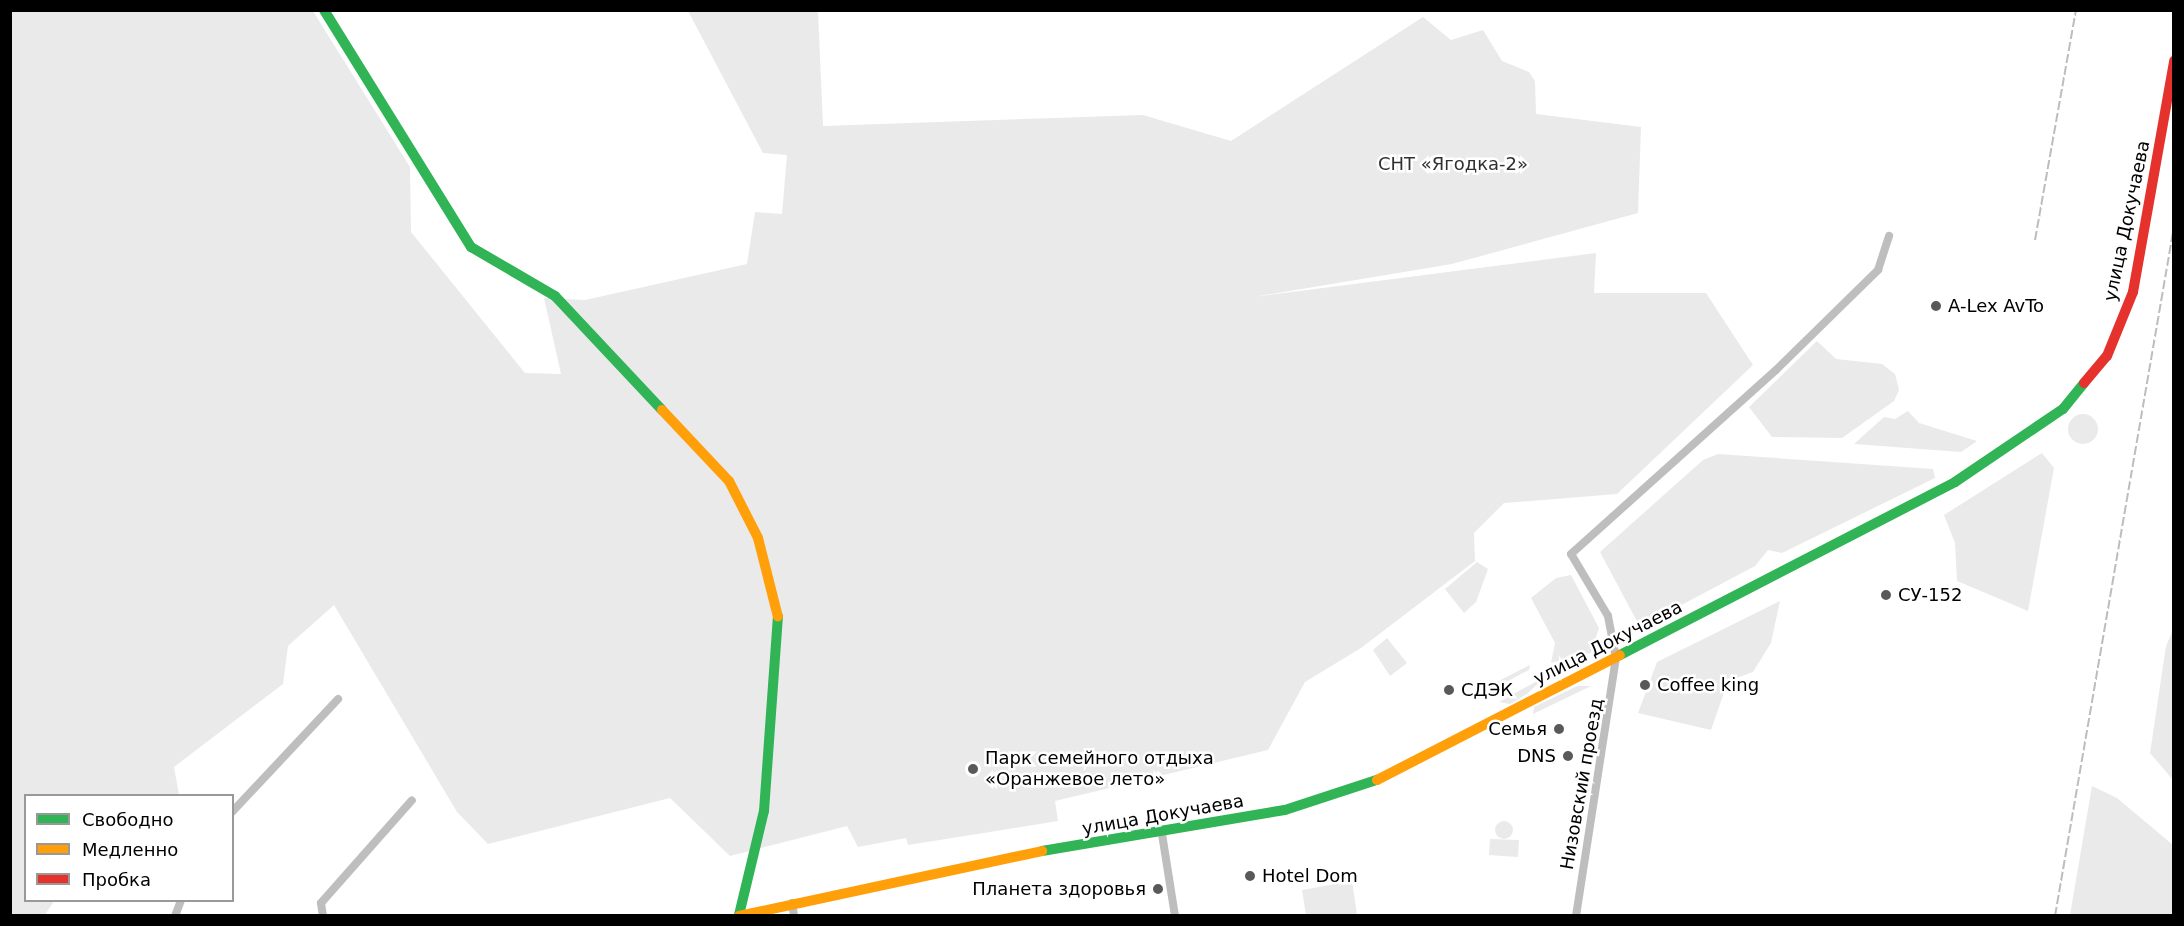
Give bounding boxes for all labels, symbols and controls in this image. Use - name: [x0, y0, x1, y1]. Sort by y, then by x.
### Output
- street label: улица Докучаева: [2099, 139, 2155, 303]
- park label: СНТ «Ягодка-2»: [1378, 153, 1528, 175]
- place label: A-Lex AvTo: [1948, 295, 2044, 317]
- marker: A-Lex AvTo: [1929, 299, 1943, 313]
- place label: СУ-152: [1898, 584, 1962, 606]
- marker: СУ-152: [1879, 588, 1893, 602]
- street label: улица Докучаева: [1530, 596, 1686, 690]
- place label: Coffee king: [1657, 674, 1759, 696]
- marker: Coffee king: [1638, 678, 1652, 692]
- place label: СДЭК: [1461, 679, 1513, 701]
- marker: СДЭК: [1442, 683, 1456, 697]
- street label: Низовский проезд: [1556, 697, 1608, 871]
- place label: Семья: [1488, 718, 1547, 740]
- marker: Семья: [1552, 722, 1566, 736]
- place label: DNS: [1517, 745, 1556, 767]
- place label: Парк семейного отдыха «Оранжевое лето»: [985, 748, 1214, 790]
- marker: DNS: [1561, 749, 1575, 763]
- marker: Парк семейного отдыха «Оранжевое лето»: [966, 762, 980, 776]
- street label: улица Докучаева: [1080, 790, 1246, 840]
- legend: [24, 794, 234, 902]
- text: Свободно: [82, 809, 174, 830]
- text: Медленно: [82, 839, 178, 860]
- place label: Hotel Dom: [1262, 865, 1358, 887]
- text: Пробка: [82, 869, 151, 890]
- marker: Hotel Dom: [1243, 869, 1257, 883]
- place label: Планета здоровья: [972, 878, 1146, 900]
- marker: Планета здоровья: [1151, 882, 1165, 896]

